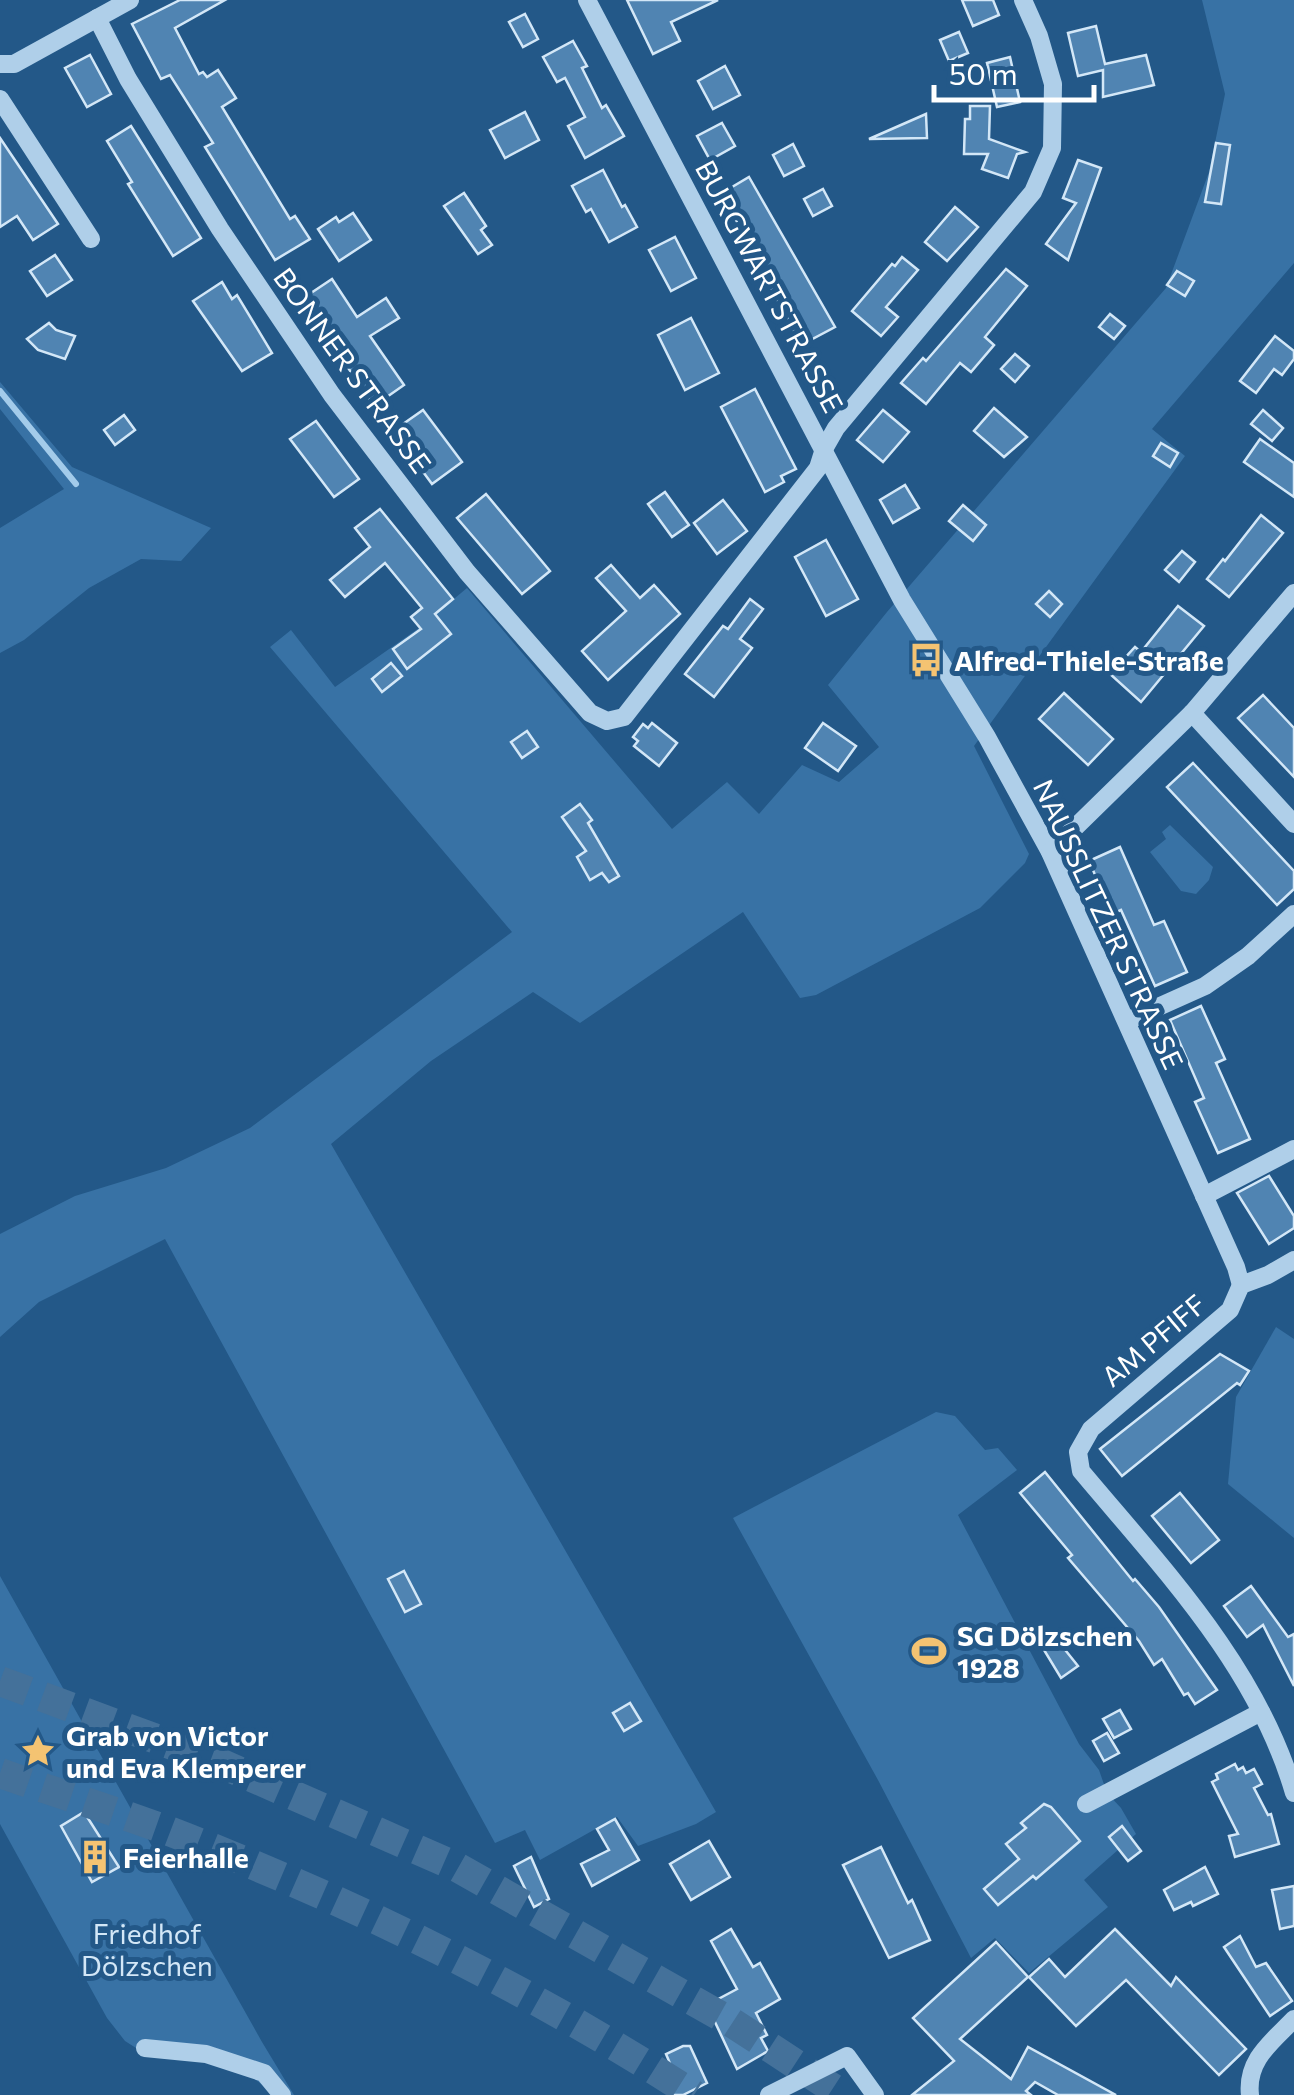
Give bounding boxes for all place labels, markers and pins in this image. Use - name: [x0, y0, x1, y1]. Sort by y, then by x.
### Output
- bus stop icon: Alfred-Thiele-Straße: [907, 641, 945, 679]
- place label: Alfred-Thiele-Straße: [954, 643, 1224, 677]
- place label: SG Dölzschen 1928: [957, 1618, 1133, 1684]
- sports icon: SG Dölzschen 1928: [910, 1632, 948, 1670]
- place label: Grab von Victor und Eva Klemperer: [66, 1718, 307, 1784]
- place icon: Grab von Victor und Eva Klemperer: [19, 1732, 57, 1770]
- building icon: Feierhalle: [76, 1838, 114, 1876]
- place label: Feierhalle: [123, 1840, 249, 1874]

